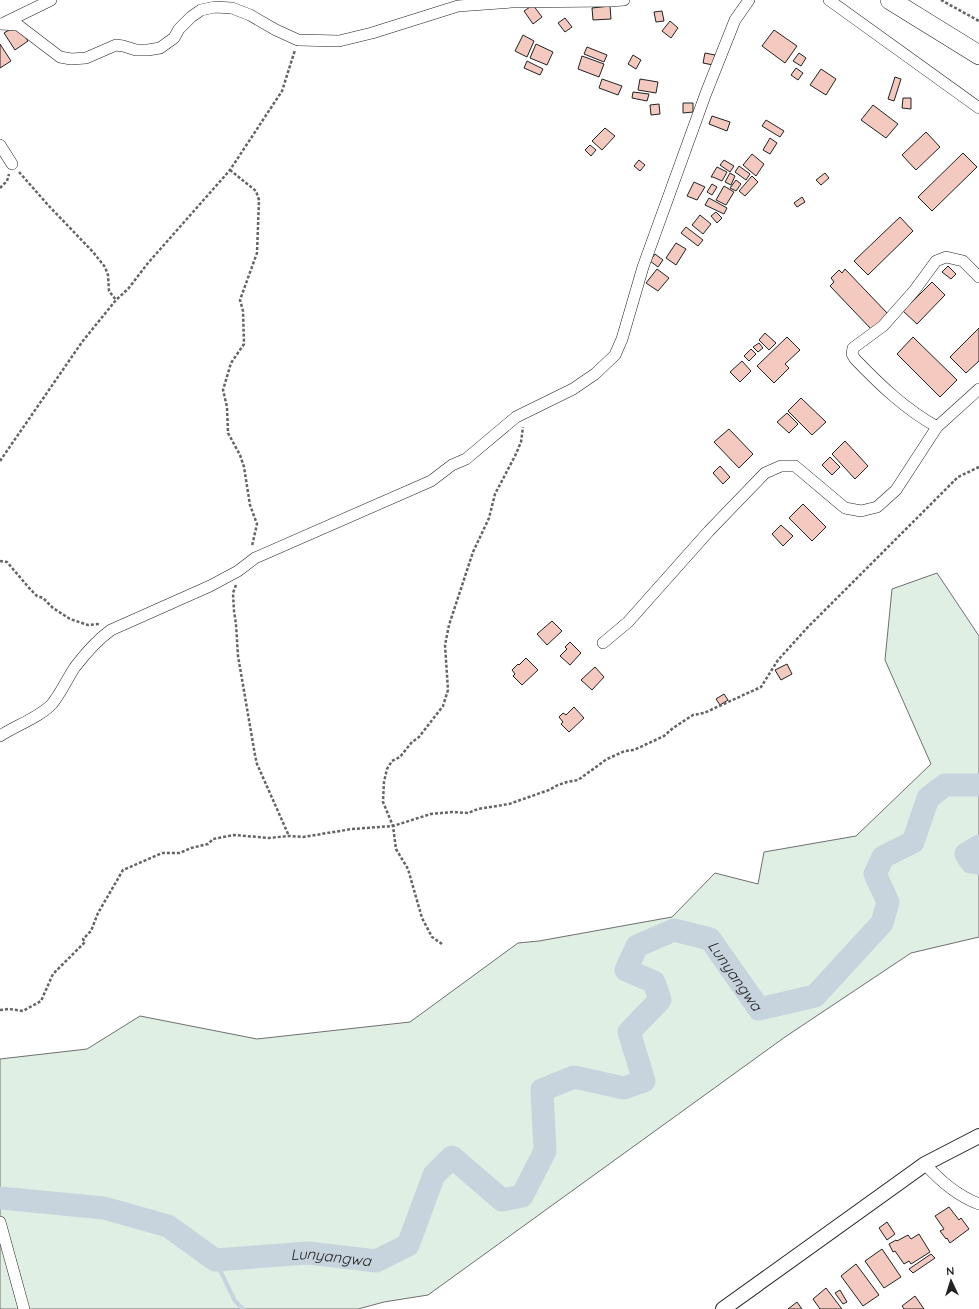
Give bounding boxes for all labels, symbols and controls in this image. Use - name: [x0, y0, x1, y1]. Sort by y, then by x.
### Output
- water label: Lunyangwa: [704, 937, 767, 1015]
- water label: Lunyangwa: [289, 1243, 373, 1270]
- north arrow: [931, 1261, 971, 1301]
- text: N: [946, 1264, 955, 1278]

